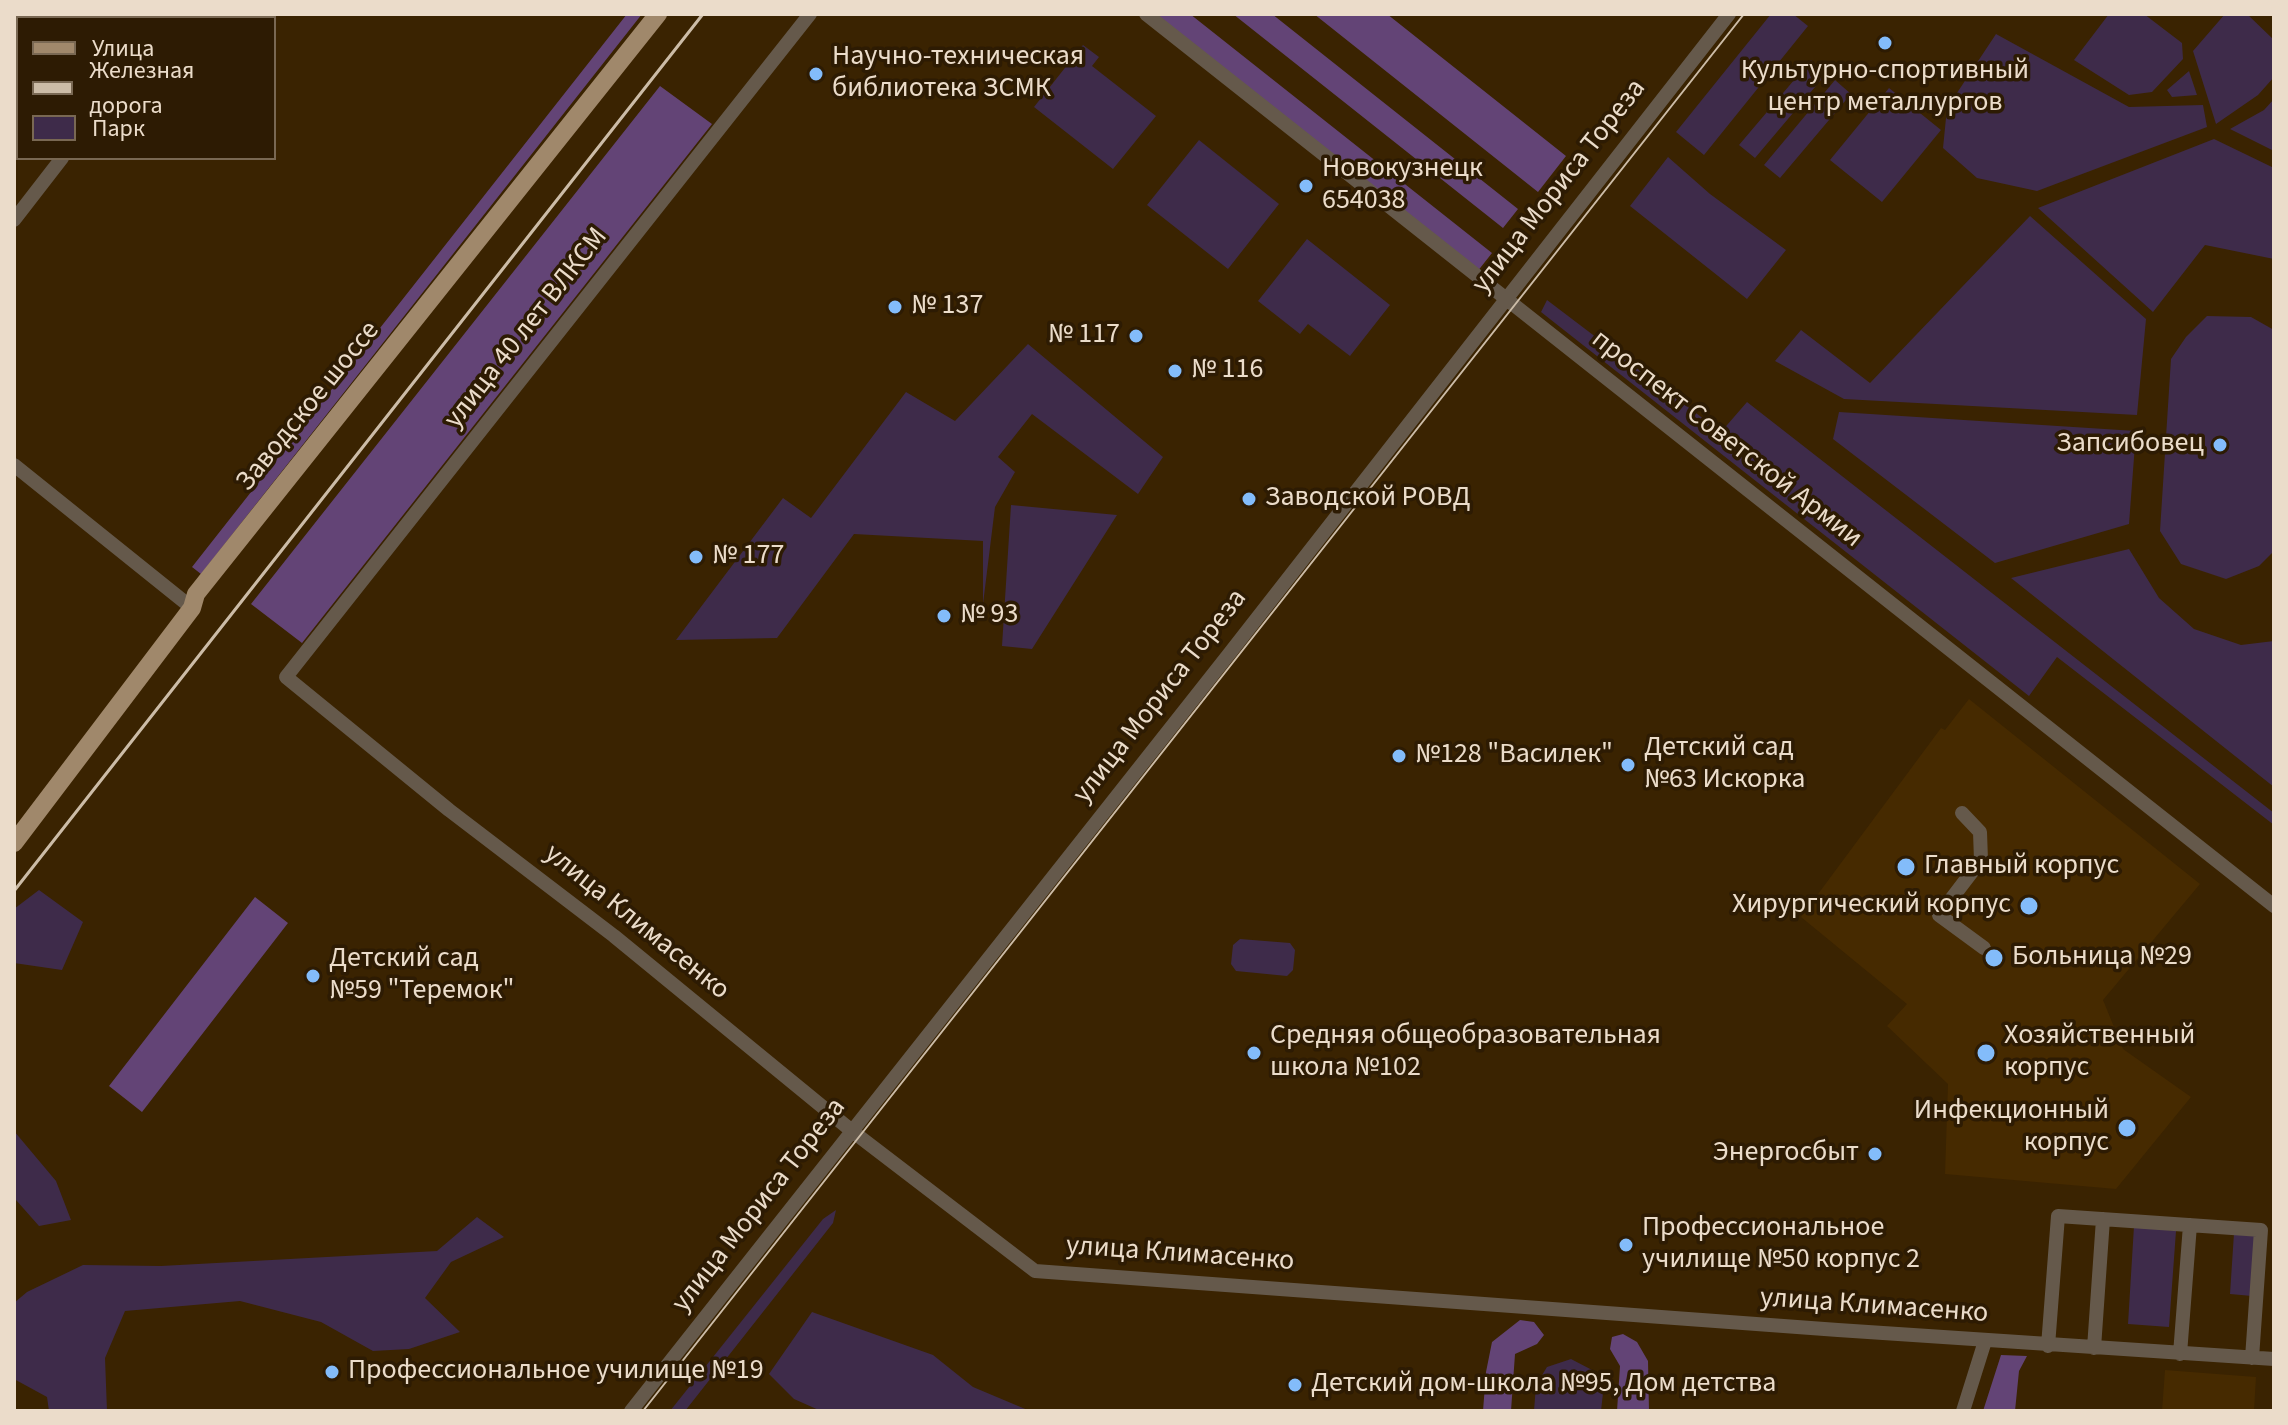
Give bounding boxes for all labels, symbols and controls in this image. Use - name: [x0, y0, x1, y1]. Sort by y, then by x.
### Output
- legend: [16, 16, 276, 160]
- text: Улица: [92, 31, 154, 66]
- marker: Культурно-спортивный центр металлургов: [1876, 34, 1894, 52]
- place label: Научно-техническая библиотека ЗСМК: [832, 41, 1084, 107]
- text: Железная дорога: [89, 53, 194, 123]
- place label: Культурно-спортивный центр металлургов: [1741, 55, 2029, 121]
- marker: Научно-техническая библиотека ЗСМК: [807, 65, 825, 83]
- street label: улица Мориса Тореза: [1466, 73, 1654, 301]
- text: Парк: [92, 111, 145, 146]
- place label: Новокузнецк 654038: [1322, 153, 1483, 219]
- marker: Новокузнецк 654038: [1297, 177, 1315, 195]
- street label: улица 40 лет ВЛКСМ: [438, 222, 616, 436]
- place label: № 137: [911, 290, 983, 324]
- marker: № 137: [886, 298, 904, 316]
- street label: Заводское шоссе: [230, 315, 388, 499]
- place label: № 117: [1048, 319, 1120, 353]
- street label: проспект Советской Армии: [1584, 324, 1868, 556]
- marker: № 117: [1127, 327, 1145, 345]
- place label: № 116: [1191, 354, 1263, 388]
- marker: № 116: [1166, 362, 1184, 380]
- place label: Запсибовец: [2056, 428, 2204, 462]
- marker: Запсибовец: [2211, 436, 2229, 454]
- place label: Заводской РОВД: [1265, 482, 1470, 516]
- marker: Заводской РОВД: [1240, 490, 1258, 508]
- place label: № 177: [712, 540, 784, 574]
- marker: № 177: [687, 548, 705, 566]
- street label: улица Мориса Тореза: [1067, 583, 1255, 811]
- place label: № 93: [960, 599, 1018, 633]
- marker: № 93: [935, 607, 953, 625]
- place label: Детский сад №63 Искорка: [1644, 732, 1805, 798]
- place label: №128 "Василек": [1415, 739, 1613, 773]
- marker: №128 "Василек": [1390, 747, 1408, 765]
- marker: Детский сад №63 Искорка: [1619, 756, 1637, 774]
- street label: улица Климасенко: [537, 838, 735, 1008]
- place label: Главный корпус: [1924, 850, 2119, 884]
- marker: Главный корпус: [1895, 856, 1917, 878]
- place label: Хирургический корпус: [1732, 889, 2011, 923]
- marker: Хирургический корпус: [2018, 895, 2040, 917]
- place label: Больница №29: [2012, 941, 2192, 975]
- place label: Детский сад №59 "Теремок": [329, 943, 515, 1009]
- marker: Больница №29: [1983, 947, 2005, 969]
- marker: Детский сад №59 "Теремок": [304, 967, 322, 985]
- place label: Средняя общеобразовательная школа №102: [1270, 1020, 1661, 1086]
- place label: Хозяйственный корпус: [2004, 1020, 2195, 1086]
- marker: Хозяйственный корпус: [1975, 1042, 1997, 1064]
- marker: Средняя общеобразовательная школа №102: [1245, 1044, 1263, 1062]
- street label: улица Мориса Тореза: [666, 1092, 854, 1320]
- place label: Инфекционный корпус: [1914, 1095, 2109, 1161]
- marker: Инфекционный корпус: [2116, 1117, 2138, 1139]
- place label: Энергосбыт: [1713, 1137, 1859, 1171]
- marker: Энергосбыт: [1866, 1145, 1884, 1163]
- place label: Профессиональное училище №50 корпус 2: [1642, 1212, 1920, 1278]
- street label: улица Климасенко: [1065, 1230, 1295, 1280]
- marker: Профессиональное училище №50 корпус 2: [1617, 1236, 1635, 1254]
- street label: улица Климасенко: [1759, 1282, 1989, 1332]
- place label: Профессиональное училище №19: [348, 1355, 764, 1389]
- marker: Профессиональное училище №19: [323, 1363, 341, 1381]
- place label: Детский дом-школа №95, Дом детства: [1311, 1368, 1776, 1402]
- marker: Детский дом-школа №95, Дом детства: [1286, 1376, 1304, 1394]

